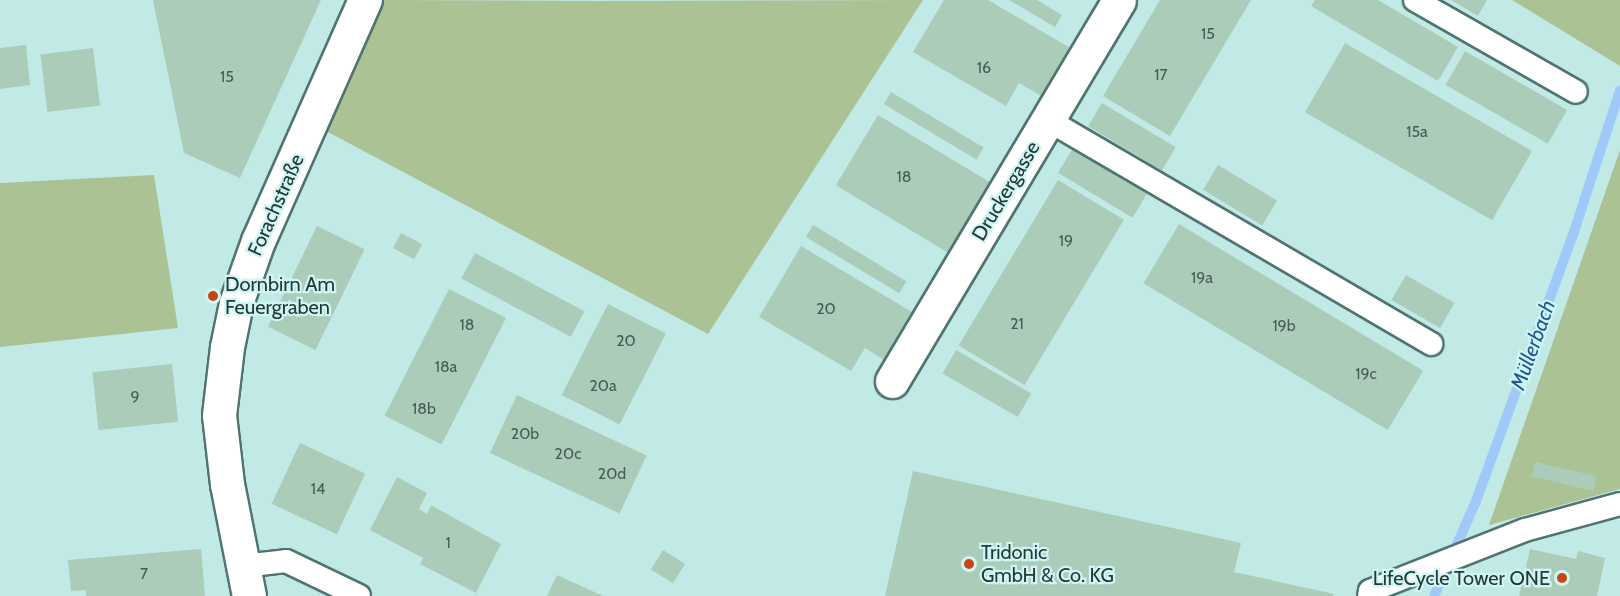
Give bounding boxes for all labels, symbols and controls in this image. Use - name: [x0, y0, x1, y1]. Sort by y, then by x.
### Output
- house number: 15: [1201, 24, 1215, 44]
- house number: 16: [977, 58, 991, 78]
- house number: 17: [1154, 65, 1168, 85]
- house number: 15: [220, 67, 234, 87]
- house number: 15a: [1406, 122, 1428, 142]
- street label: Druckergasse: [967, 137, 1045, 245]
- street label: Forachstraße: [243, 150, 309, 260]
- house number: 18: [897, 167, 911, 187]
- house number: 19: [1059, 231, 1073, 251]
- house number: 19a: [1191, 268, 1213, 288]
- place label: Dornbirn Am Feuergraben: [225, 272, 335, 319]
- marker: Dornbirn Am Feuergraben: [206, 289, 220, 303]
- water label: Müllerbach: [1505, 297, 1561, 393]
- house number: 20: [816, 299, 836, 319]
- house number: 21: [1010, 314, 1024, 334]
- house number: 18: [460, 315, 474, 335]
- house number: 19b: [1272, 316, 1296, 336]
- house number: 20: [616, 331, 636, 351]
- house number: 18a: [435, 357, 457, 377]
- house number: 19c: [1355, 364, 1377, 384]
- house number: 20a: [589, 376, 617, 396]
- house number: 9: [130, 387, 140, 407]
- house number: 18b: [412, 399, 436, 419]
- house number: 20b: [511, 424, 539, 444]
- house number: 20c: [555, 444, 581, 464]
- house number: 20d: [598, 464, 626, 484]
- house number: 14: [311, 479, 325, 499]
- house number: 1: [445, 533, 451, 553]
- place label: Tridonic GmbH & Co. KG: [981, 540, 1114, 587]
- marker: Tridonic GmbH & Co. KG: [962, 557, 976, 571]
- house number: 7: [140, 564, 148, 584]
- place label: LifeCycle Tower ONE: [1373, 566, 1550, 590]
- marker: LifeCycle Tower ONE: [1555, 571, 1569, 585]

